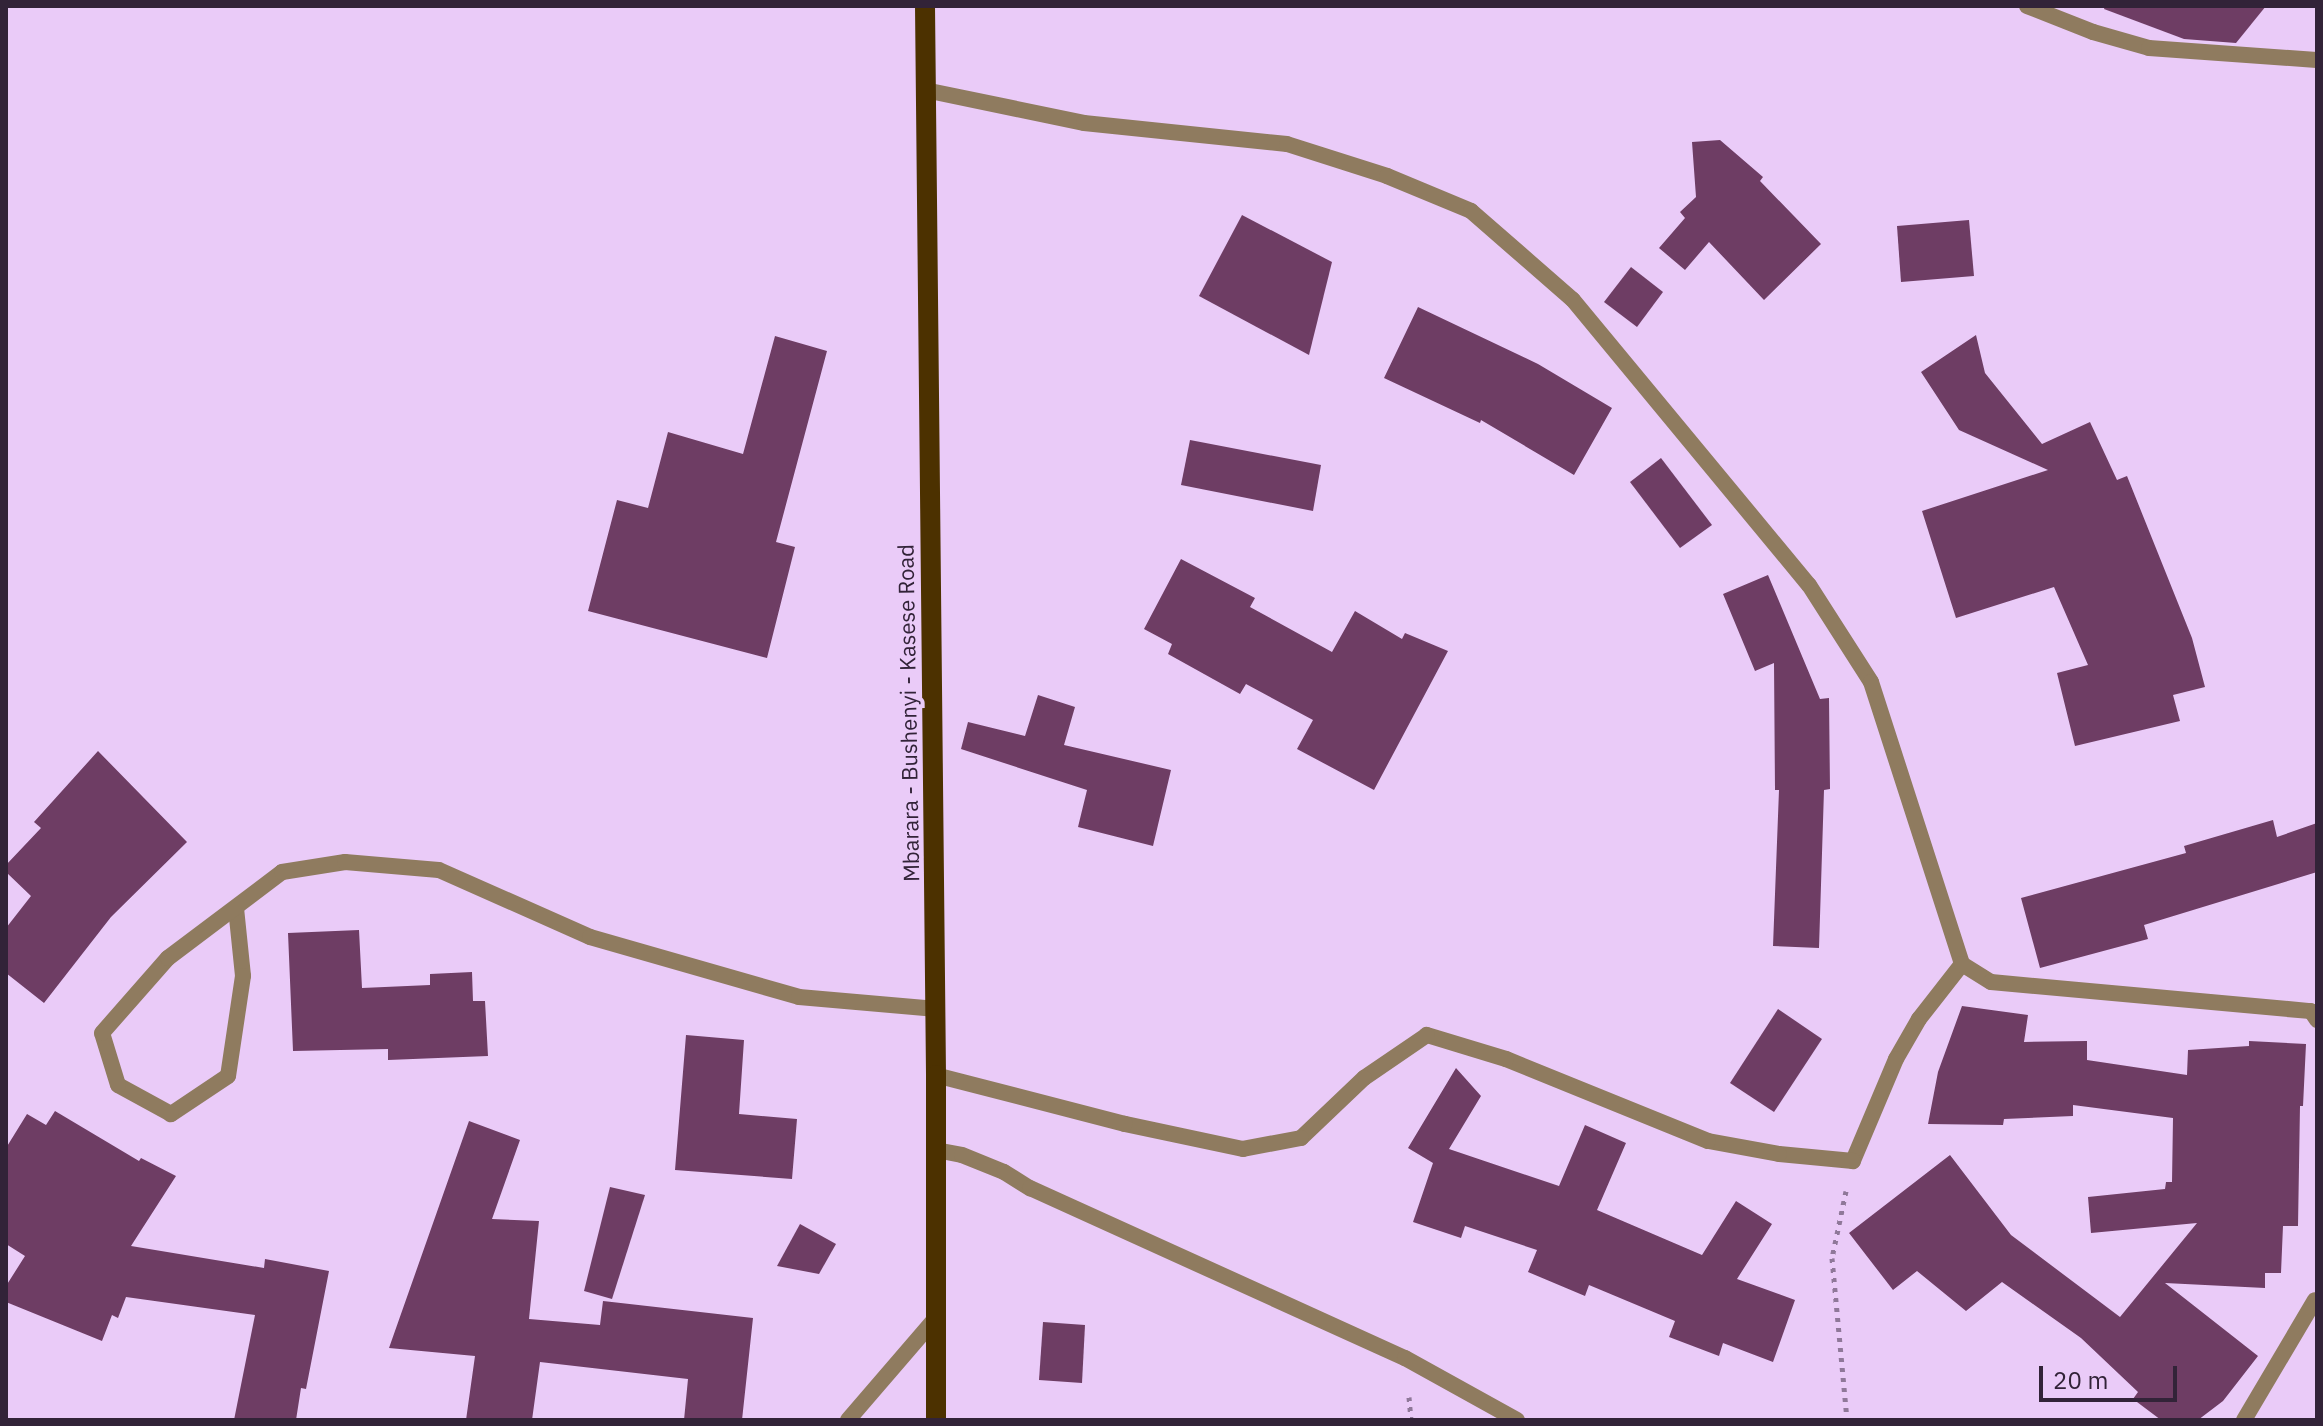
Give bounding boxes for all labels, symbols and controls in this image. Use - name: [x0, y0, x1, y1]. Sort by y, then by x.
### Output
- street label: Mbarara - Bushenyi - Kasese Road: [892, 544, 924, 882]
- scale bar: [2043, 1350, 2181, 1400]
- text: 20 m: [2053, 1364, 2108, 1396]

